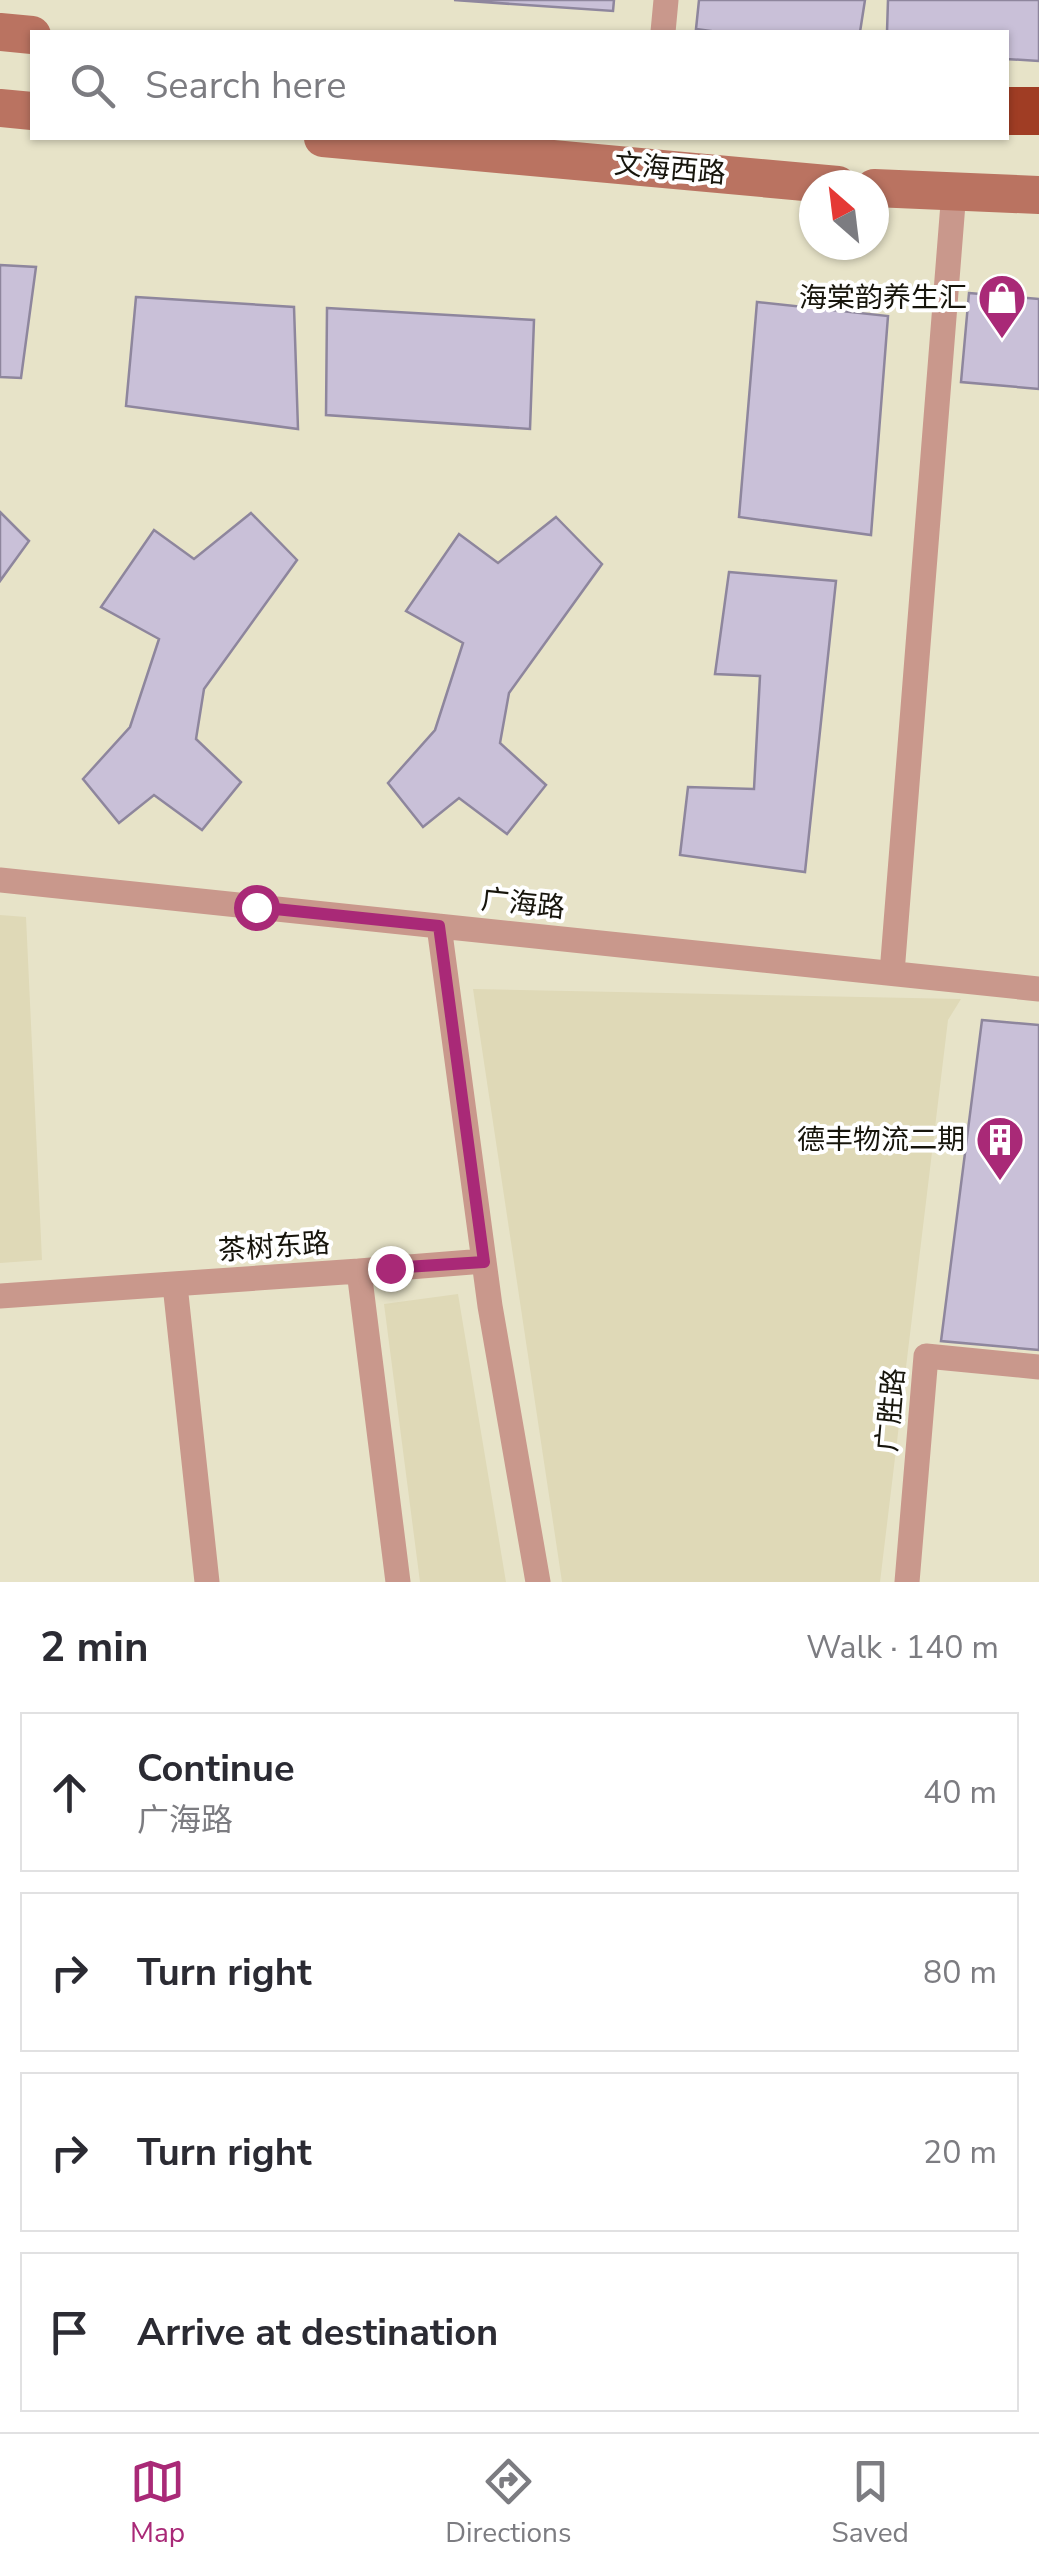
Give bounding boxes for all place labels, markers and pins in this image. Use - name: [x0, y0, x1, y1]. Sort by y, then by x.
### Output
- shop icon: 海棠韵养生汇: [976, 272, 1028, 340]
- place label: 海棠韵养生汇: [799, 279, 967, 317]
- building icon: 德丰物流二期: [974, 1114, 1026, 1182]
- place label: 德丰物流二期: [797, 1121, 965, 1159]

